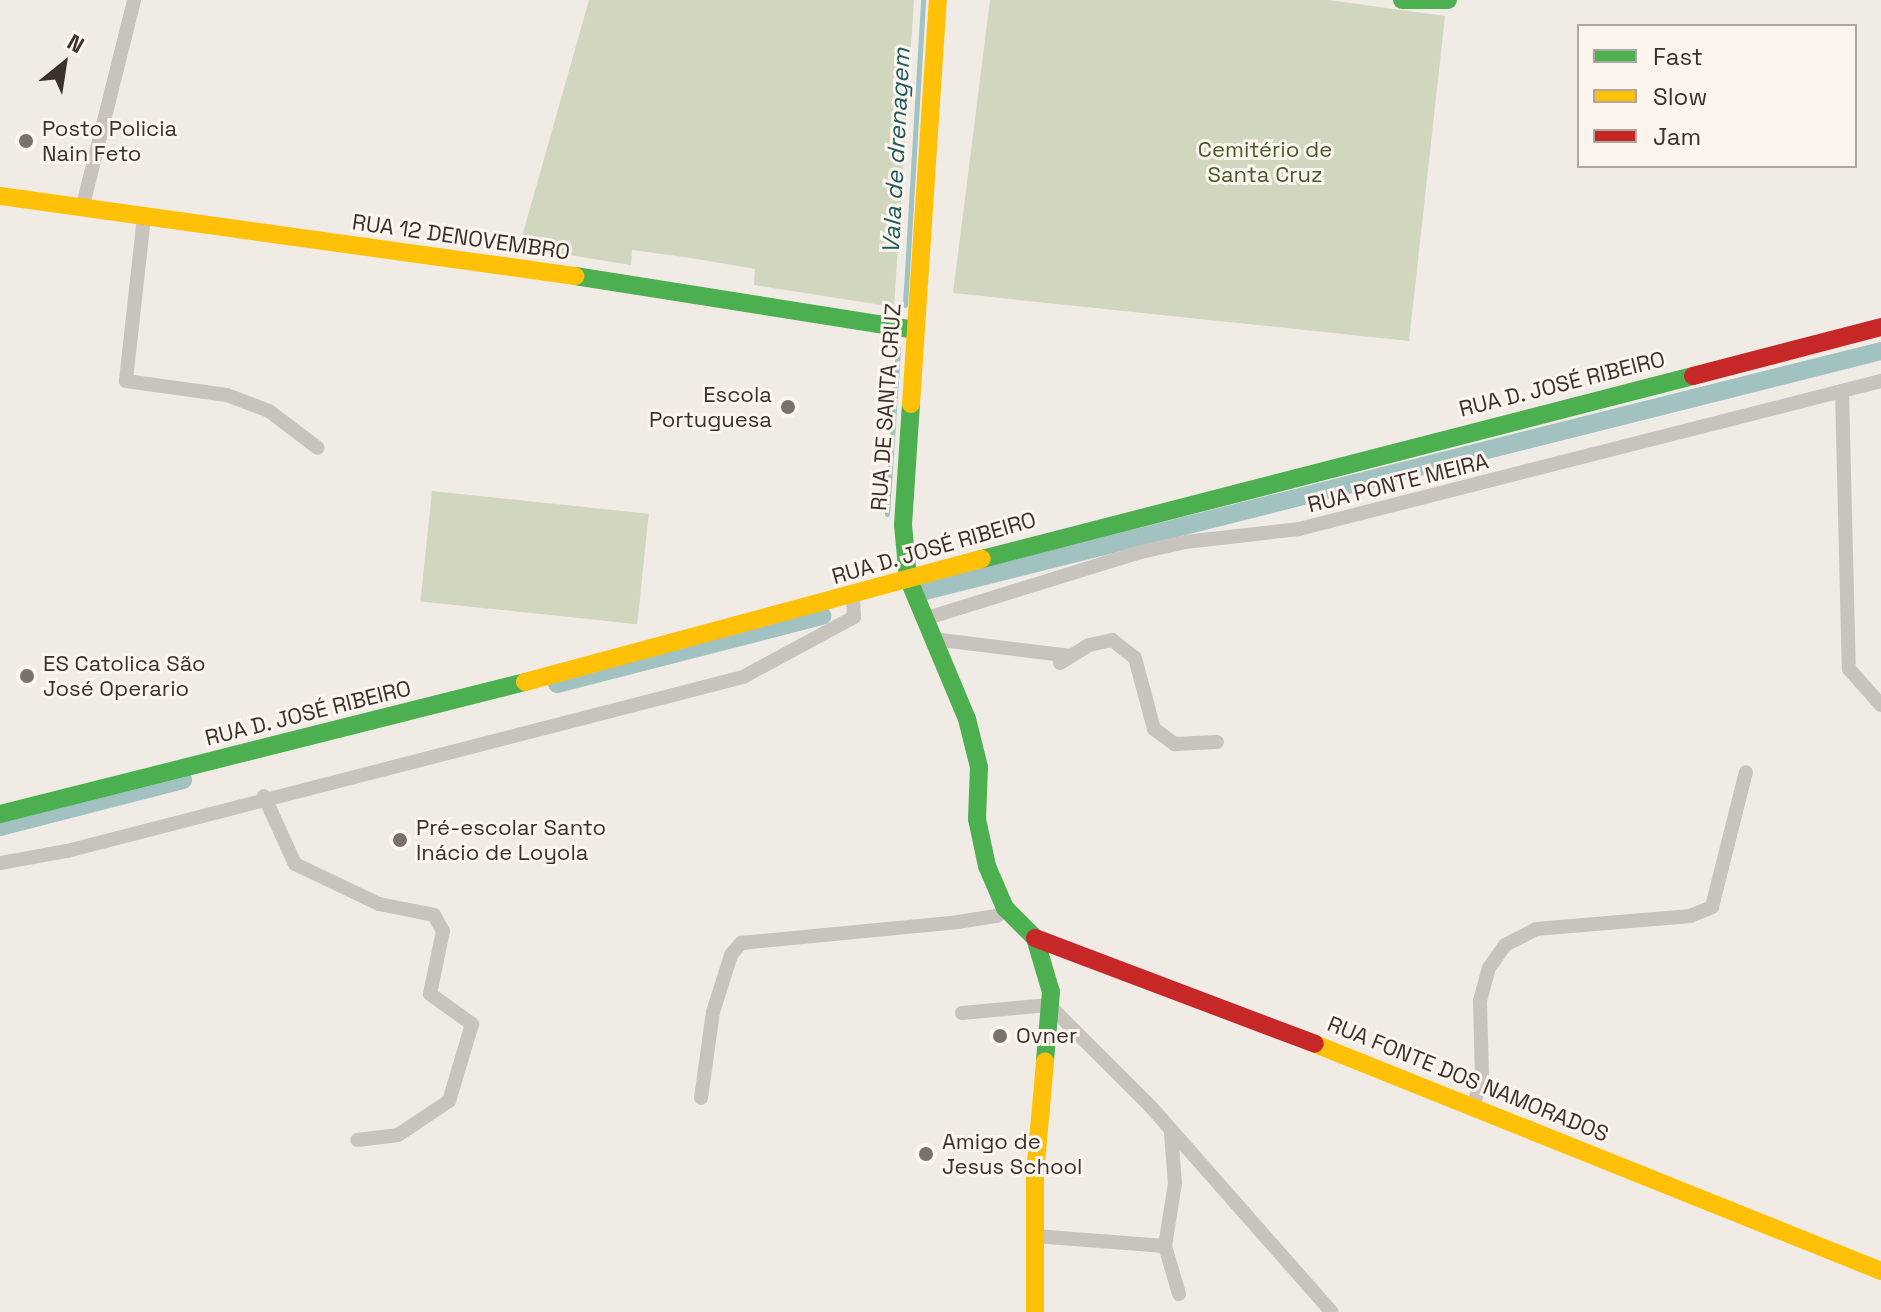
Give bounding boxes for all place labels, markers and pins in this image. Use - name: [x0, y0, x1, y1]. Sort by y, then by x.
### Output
- place label: Posto Policia Nain Feto: [42, 115, 177, 166]
- marker: Posto Policia Nain Feto: [17, 132, 35, 150]
- place label: Escola Portuguesa: [649, 381, 772, 432]
- marker: Escola Portuguesa: [779, 398, 797, 416]
- place label: ES Catolica São José Operario: [43, 650, 206, 702]
- marker: ES Catolica São José Operario: [18, 667, 36, 685]
- place label: Pré-escolar Santo Inácio de Loyola: [416, 814, 606, 866]
- marker: Pré-escolar Santo Inácio de Loyola: [391, 831, 409, 849]
- place label: Ovner: [1016, 1023, 1077, 1049]
- marker: Ovner: [991, 1027, 1009, 1045]
- place label: Amigo de Jesus School: [942, 1128, 1083, 1180]
- marker: Amigo de Jesus School: [917, 1145, 935, 1163]

